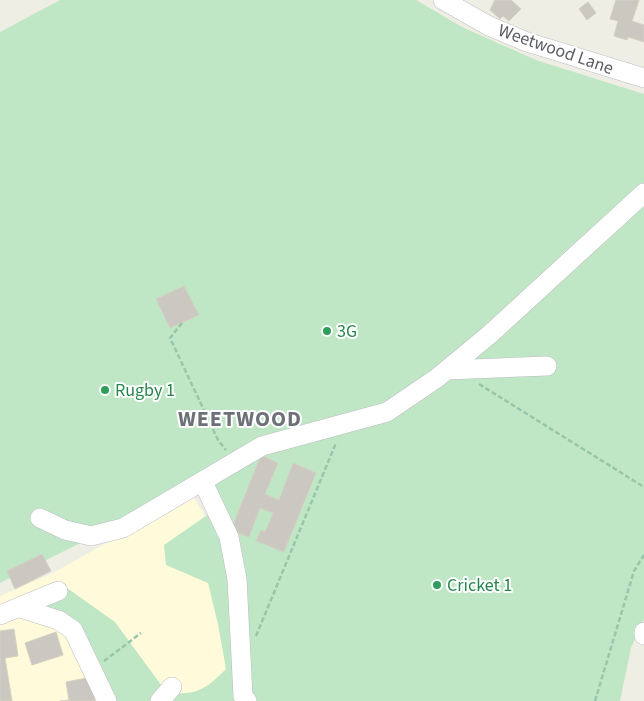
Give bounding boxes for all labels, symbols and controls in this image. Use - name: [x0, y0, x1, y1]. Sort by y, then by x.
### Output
- street label: Weetwood Lane: [495, 18, 617, 81]
- place label: 3G: [337, 319, 357, 344]
- marker: 3G: [321, 325, 333, 337]
- place label: Rugby 1: [115, 378, 175, 403]
- marker: Rugby 1: [99, 384, 111, 396]
- district label: WEETWOOD: [178, 403, 302, 435]
- place label: Cricket 1: [447, 573, 512, 598]
- marker: Cricket 1: [431, 579, 443, 591]

